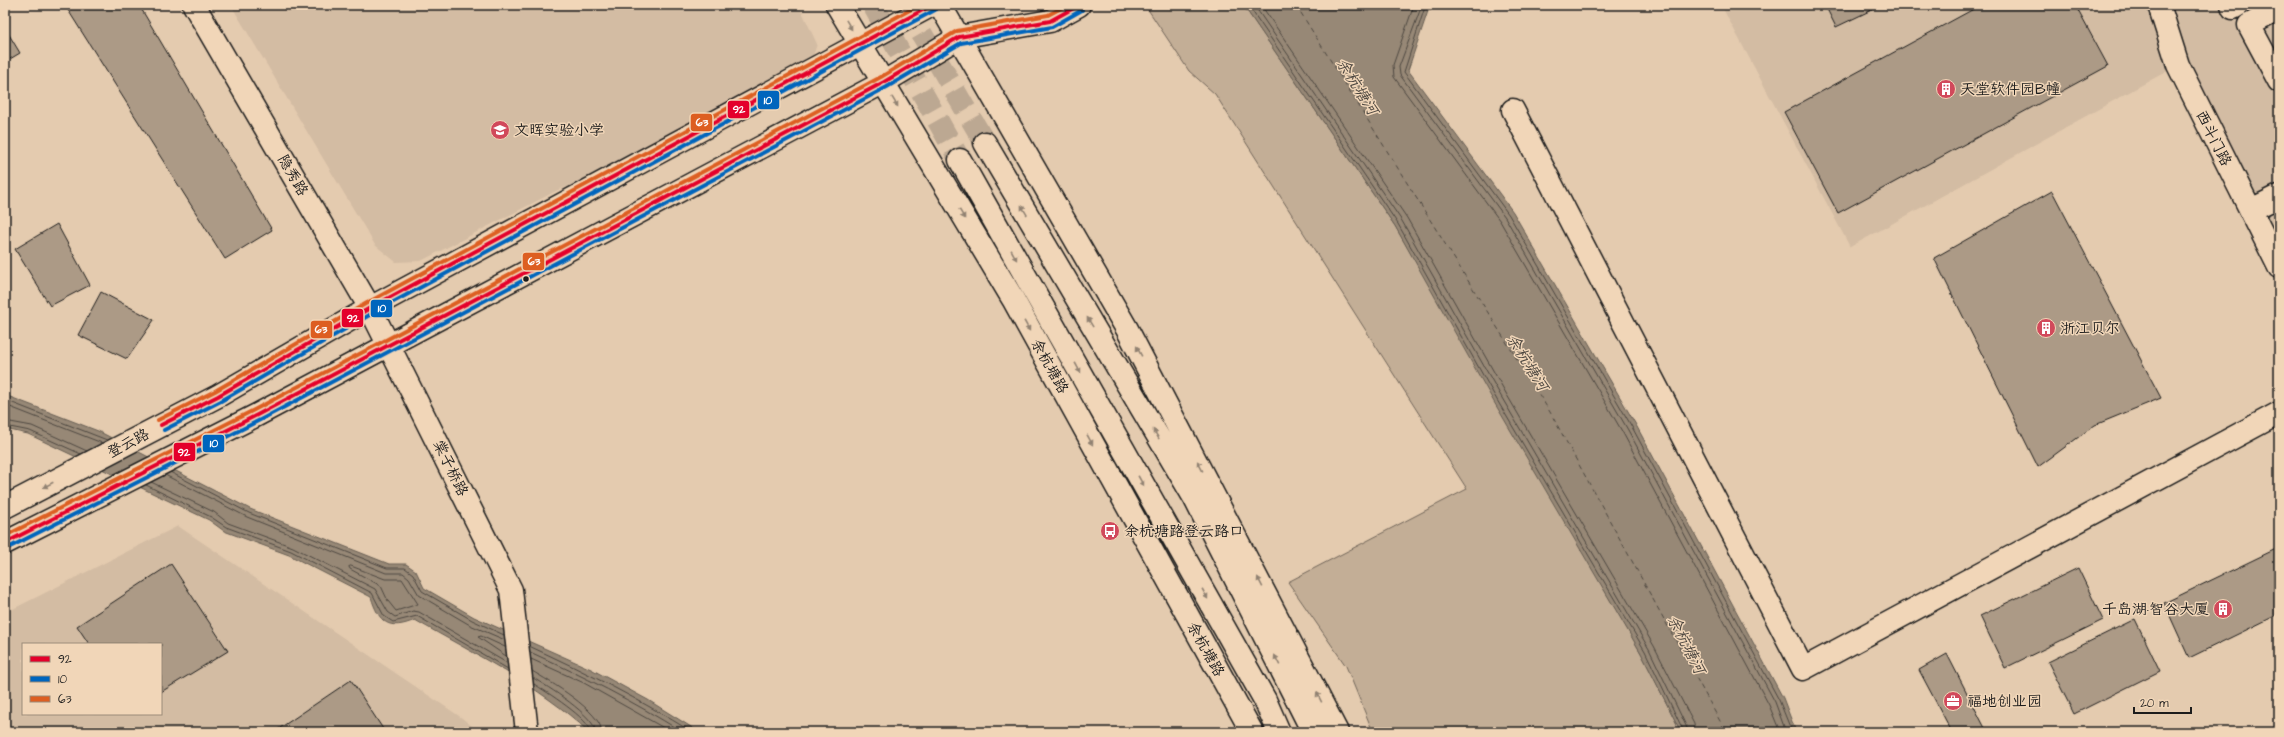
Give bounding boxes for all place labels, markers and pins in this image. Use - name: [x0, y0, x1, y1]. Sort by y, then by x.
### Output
- building icon: 天堂软件园B幢: [1935, 78, 1957, 100]
- place label: 天堂软件园B幢: [1960, 79, 2061, 100]
- school or university icon: 文晖实验小学: [489, 119, 511, 141]
- place label: 文晖实验小学: [514, 120, 604, 141]
- unlabelled marker: [521, 274, 531, 284]
- building icon: 浙江贝尔: [2035, 317, 2057, 339]
- place label: 浙江贝尔: [2060, 318, 2120, 339]
- bus stop icon: 余杭塘路登云路口: [1099, 520, 1121, 542]
- place label: 余杭塘路登云路口: [1124, 521, 1244, 542]
- building icon: 千岛湖·智谷大厦: [2212, 598, 2234, 620]
- place label: 千岛湖·智谷大厦: [2102, 599, 2209, 620]
- office icon: 福地创业园: [1942, 690, 1964, 712]
- place label: 福地创业园: [1967, 691, 2042, 712]

